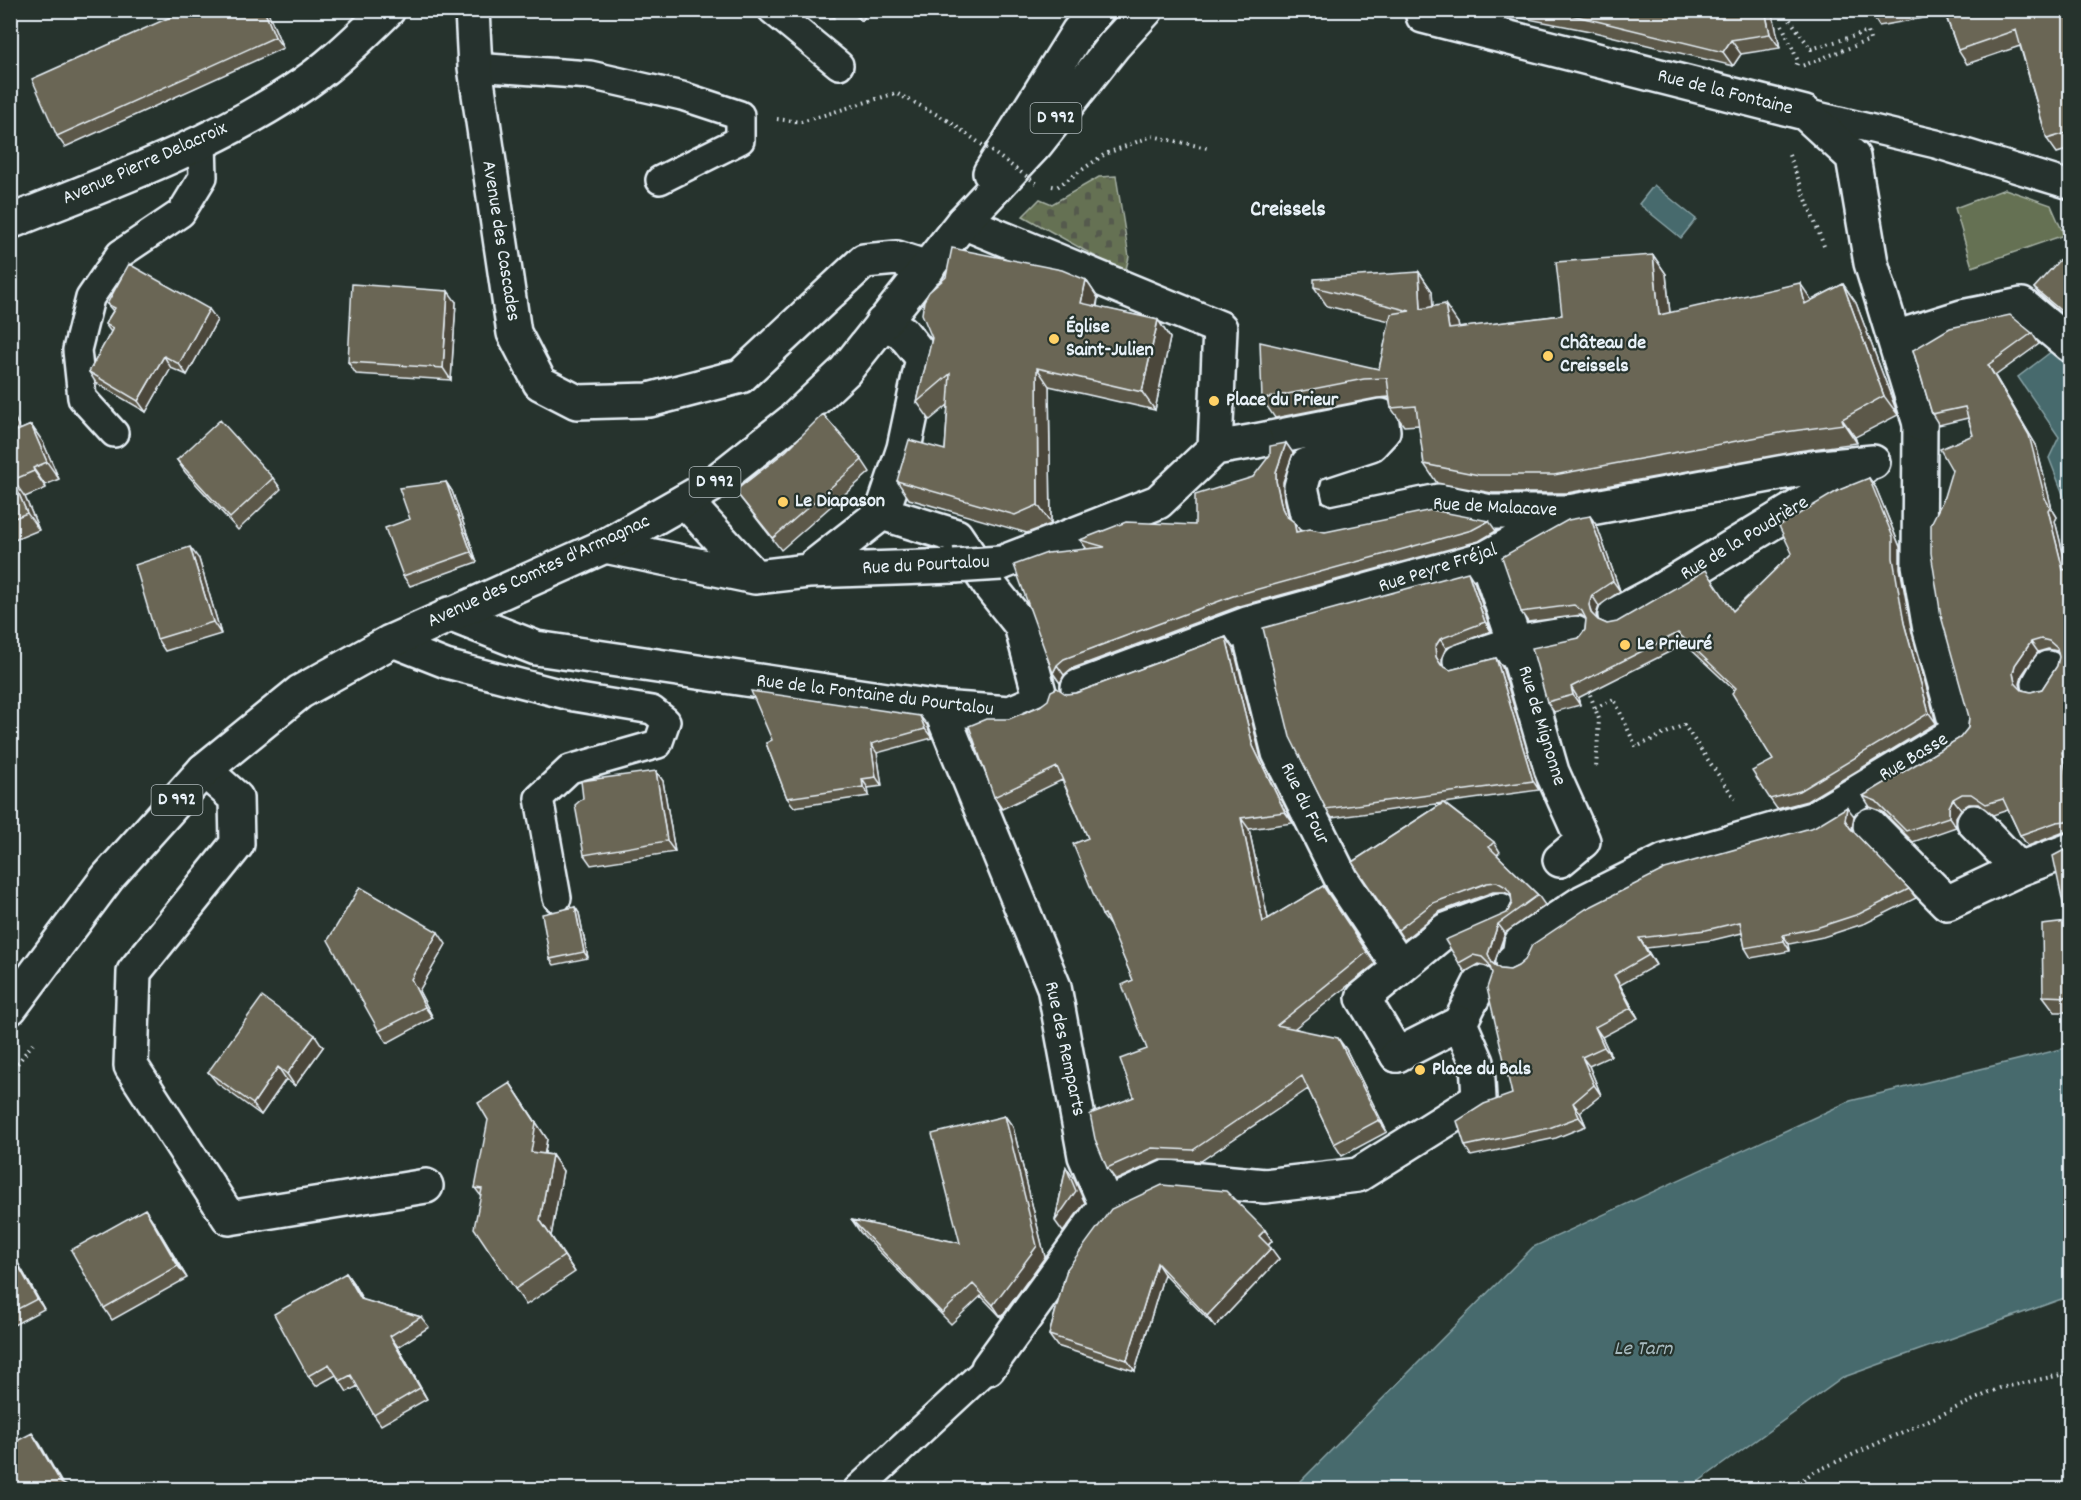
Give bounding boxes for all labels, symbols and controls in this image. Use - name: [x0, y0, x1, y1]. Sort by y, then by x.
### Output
- street label: Rue de la Fontaine: [1654, 63, 1796, 123]
- road number: D 992: [1030, 103, 1082, 133]
- street label: Avenue Pierre Delacroix: [58, 115, 232, 213]
- street label: Avenue des Cascades: [473, 159, 527, 323]
- district label: Creissels: [1250, 195, 1326, 226]
- place label: Église Saint-Julien: [1066, 314, 1154, 365]
- place label: Château de Creissels: [1560, 330, 1646, 381]
- marker: Église Saint-Julien: [1047, 332, 1061, 346]
- marker: Château de Creissels: [1541, 349, 1555, 363]
- place label: Place du Prieur: [1226, 387, 1339, 415]
- marker: Place du Prieur: [1207, 394, 1221, 408]
- road number: D 992: [690, 467, 740, 497]
- place label: Le Diapason: [795, 488, 885, 516]
- street label: Rue de la Poudrière: [1676, 490, 1815, 588]
- street label: Rue de Malacave: [1432, 491, 1558, 525]
- marker: Le Diapason: [776, 495, 790, 509]
- street label: Avenue des Comtes d'Armagnac: [423, 508, 655, 636]
- street label: Rue Peyre Fréjal: [1375, 537, 1501, 601]
- street label: Rue du Pourtalou: [862, 549, 990, 583]
- place label: Le Prieuré: [1637, 631, 1713, 659]
- marker: Le Prieuré: [1618, 638, 1632, 652]
- street label: Rue de Mignonne: [1509, 663, 1573, 790]
- street label: Rue de la Fontaine du Pourtalou: [755, 668, 995, 724]
- street label: Rue Basse: [1874, 726, 1954, 790]
- street label: Rue du Four: [1272, 758, 1336, 850]
- road number: D 992: [152, 785, 202, 815]
- street label: Rue des Remparts: [1036, 979, 1092, 1119]
- place label: Place du Bals: [1432, 1056, 1531, 1084]
- marker: Place du Bals: [1413, 1063, 1427, 1077]
- water label: Le Tarn: [1614, 1335, 1673, 1365]

